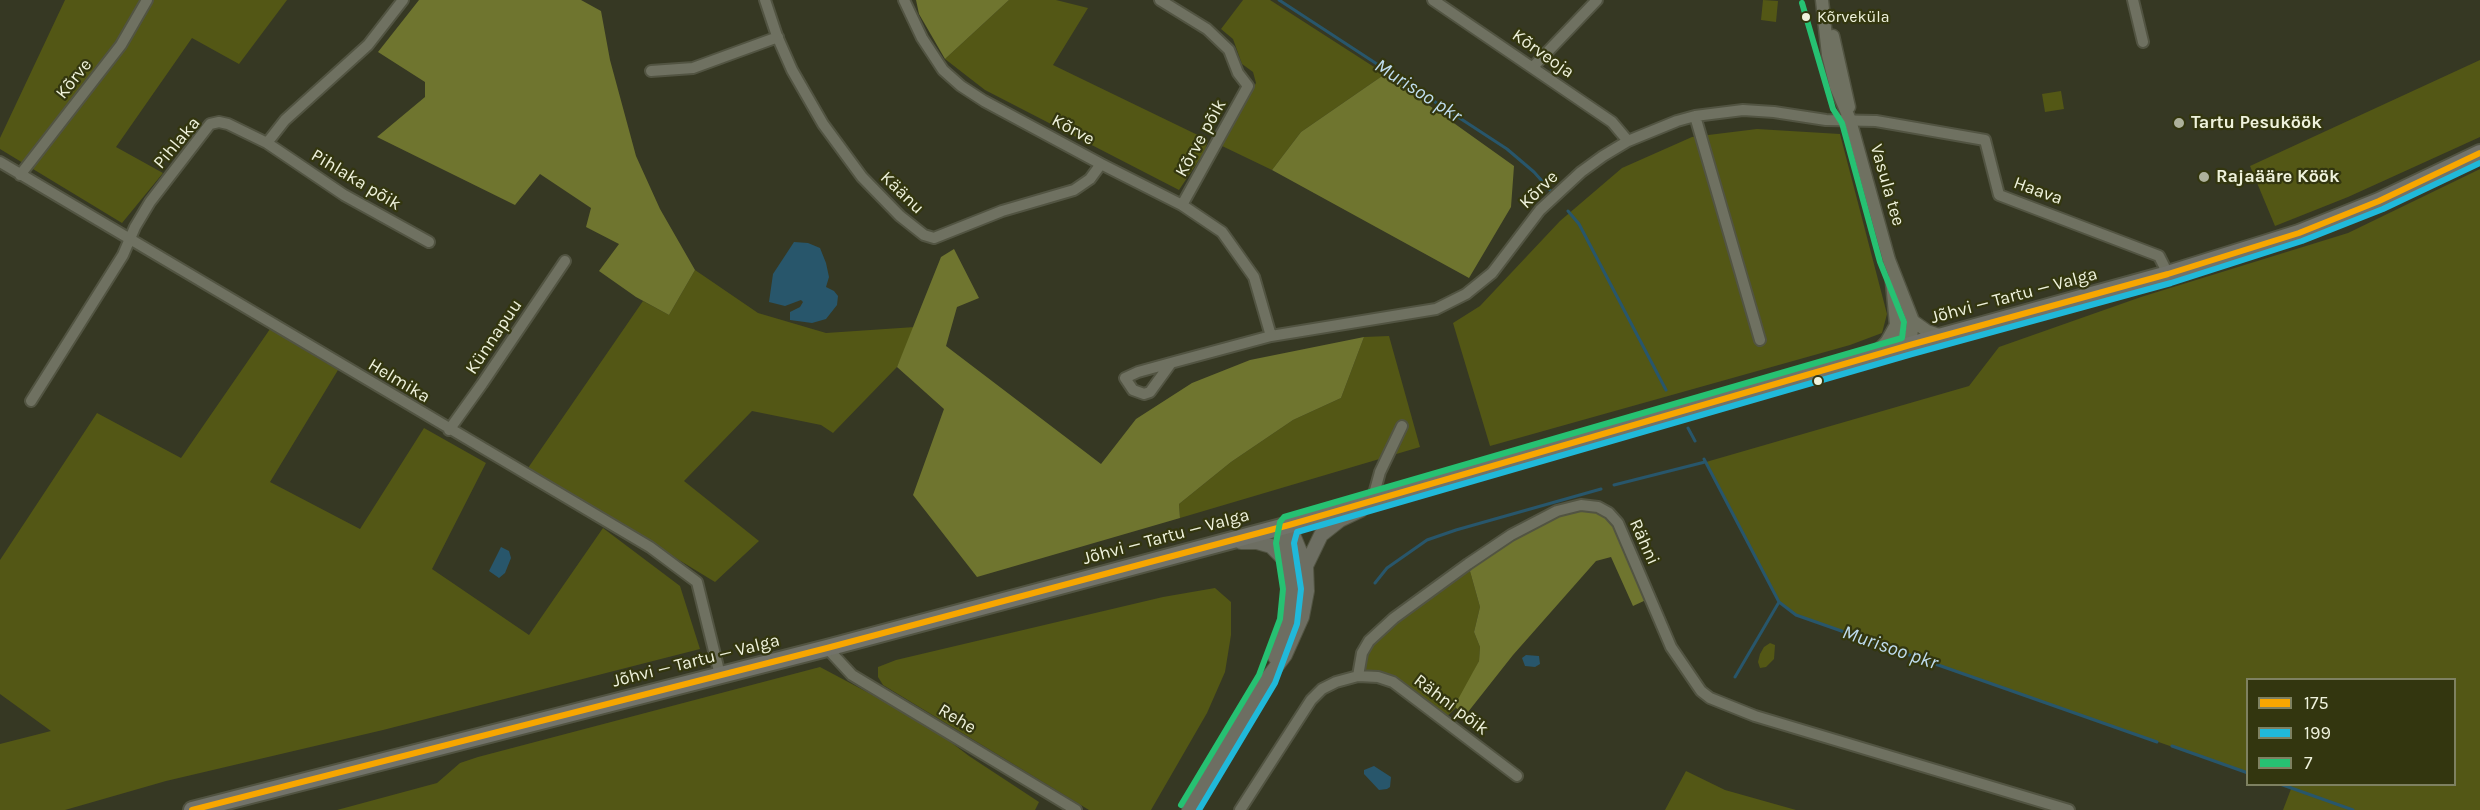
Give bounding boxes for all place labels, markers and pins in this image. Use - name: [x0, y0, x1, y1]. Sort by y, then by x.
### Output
- place label: Kõrveküla: [1817, 7, 1889, 27]
- marker: Kõrveküla: [1800, 11, 1812, 23]
- place label: Tartu Pesuköök: [2191, 112, 2322, 134]
- marker: Tartu Pesuköök: [2172, 116, 2186, 130]
- place label: Rajaääre Köök: [2216, 166, 2340, 188]
- marker: Rajaääre Köök: [2197, 170, 2211, 184]
- unlabelled marker: [1812, 375, 1824, 387]

